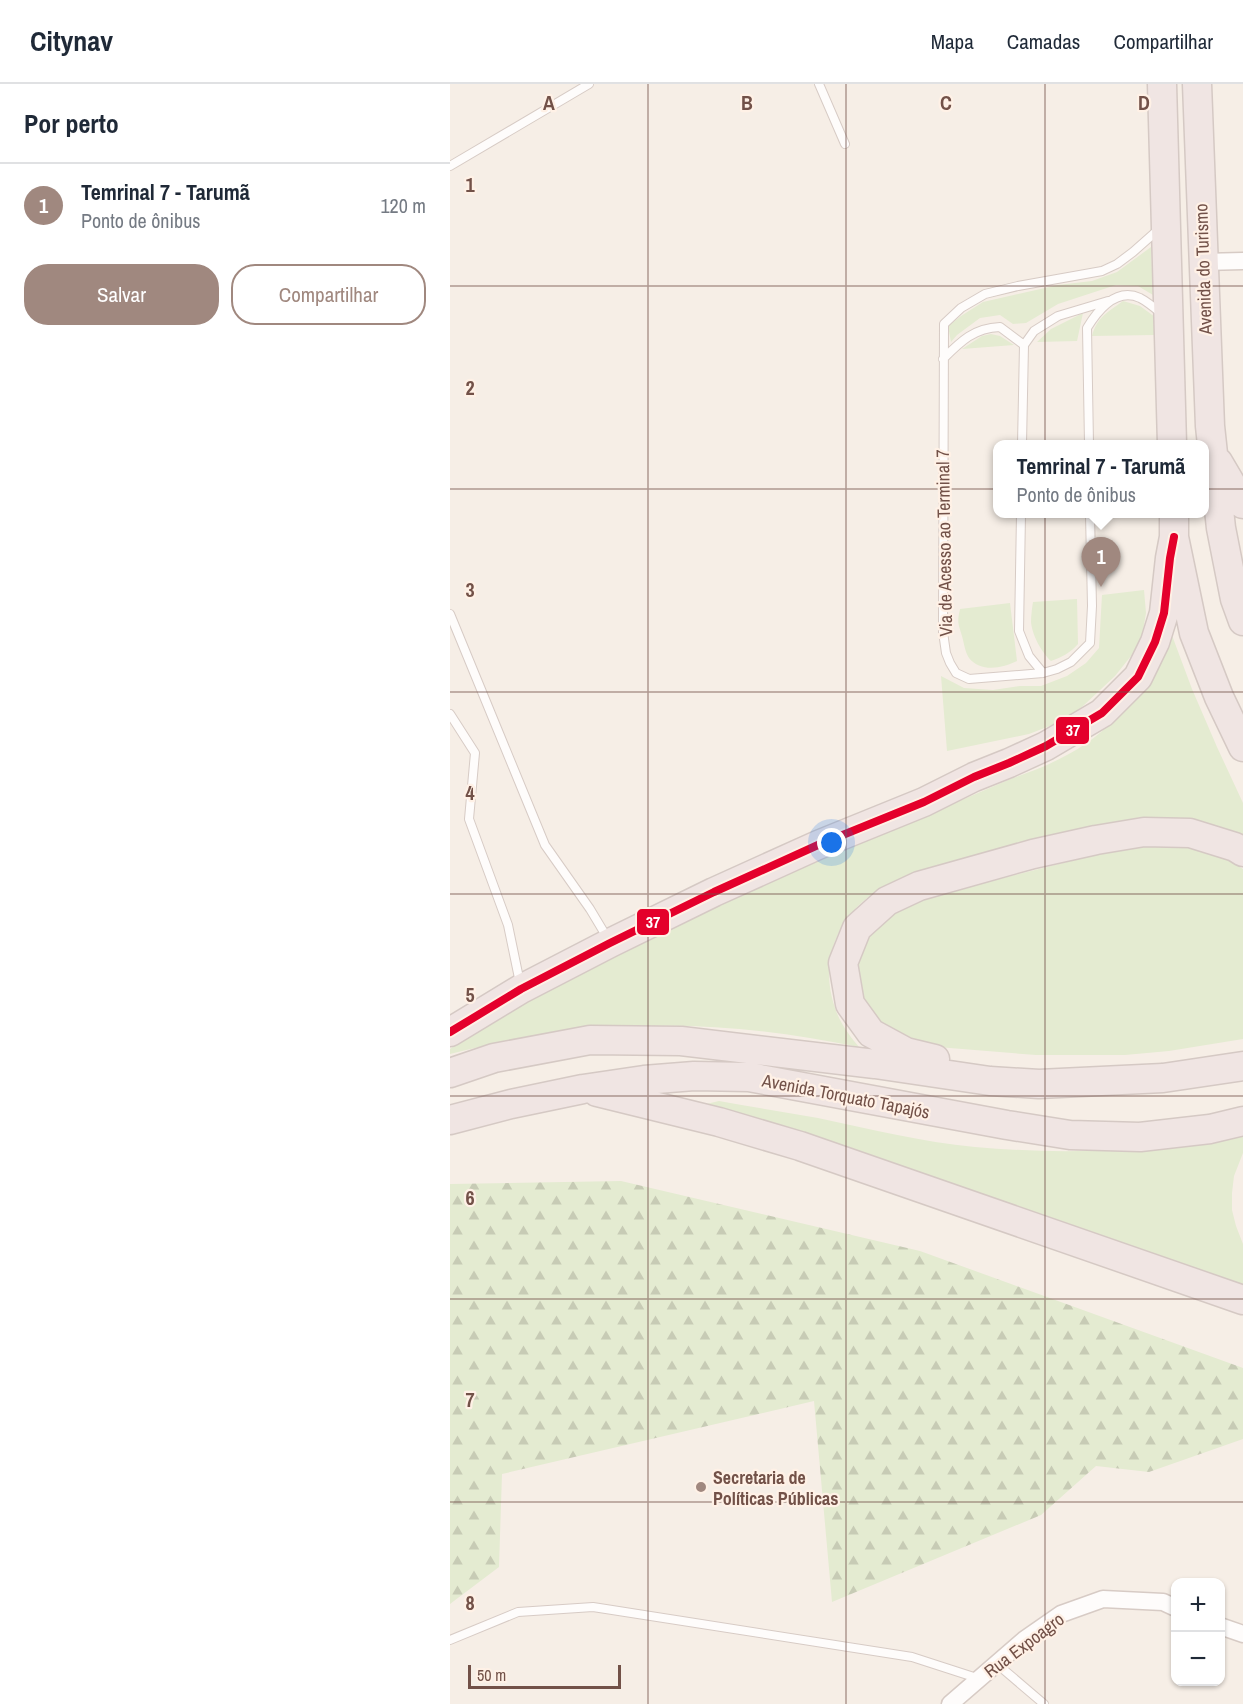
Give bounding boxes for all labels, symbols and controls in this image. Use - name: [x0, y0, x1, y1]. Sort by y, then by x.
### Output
- text: Citynav: [30, 22, 113, 60]
- text: Mapa: [931, 27, 974, 56]
- text: Camadas: [1007, 27, 1080, 56]
- text: Compartilhar: [1113, 27, 1213, 56]
- text: A: [543, 89, 555, 116]
- text: B: [741, 89, 753, 116]
- text: C: [940, 89, 952, 116]
- text: D: [1138, 89, 1150, 116]
- text: Por perto: [24, 106, 119, 141]
- text: 1: [465, 171, 475, 198]
- text: Temrinal 7 - Tarumã: [81, 177, 250, 207]
- text: 1: [39, 192, 48, 219]
- text: 120 m: [380, 192, 426, 219]
- street label: Avenida do Turismo: [1188, 203, 1218, 336]
- text: Ponto de ônibus: [81, 207, 200, 234]
- button: Salvar: [24, 264, 219, 325]
- button: Compartilhar: [231, 264, 426, 325]
- text: 2: [465, 374, 475, 401]
- popup: [993, 440, 1209, 518]
- street label: Via de Acesso ao Terminal 7: [930, 449, 958, 637]
- text: Temrinal 7 - Tarumã: [1017, 451, 1185, 481]
- text: Ponto de ônibus: [1017, 481, 1136, 508]
- pin: 1: [1082, 538, 1120, 587]
- text: 3: [465, 576, 475, 603]
- line badge: 37: [1055, 716, 1090, 745]
- text: 37: [1066, 719, 1080, 741]
- text: 4: [465, 779, 475, 806]
- your location: [817, 828, 846, 857]
- line badge: 37: [636, 908, 670, 936]
- text: 37: [646, 911, 660, 933]
- text: 5: [465, 981, 475, 1008]
- street label: Avenida Torquato Tapajós: [759, 1067, 932, 1125]
- text: 6: [465, 1184, 475, 1211]
- text: 7: [465, 1386, 475, 1413]
- place label: Secretaria de Políticas Públicas: [713, 1465, 839, 1511]
- marker: Secretaria de Políticas Públicas: [694, 1480, 708, 1494]
- map controls: [1171, 1578, 1225, 1686]
- button: +: [1171, 1578, 1225, 1632]
- text: 8: [465, 1589, 475, 1616]
- street label: Rua Expoagro: [979, 1607, 1069, 1683]
- button: −: [1171, 1632, 1225, 1686]
- scale bar: [468, 1662, 621, 1690]
- text: 50 m: [477, 1664, 506, 1686]

